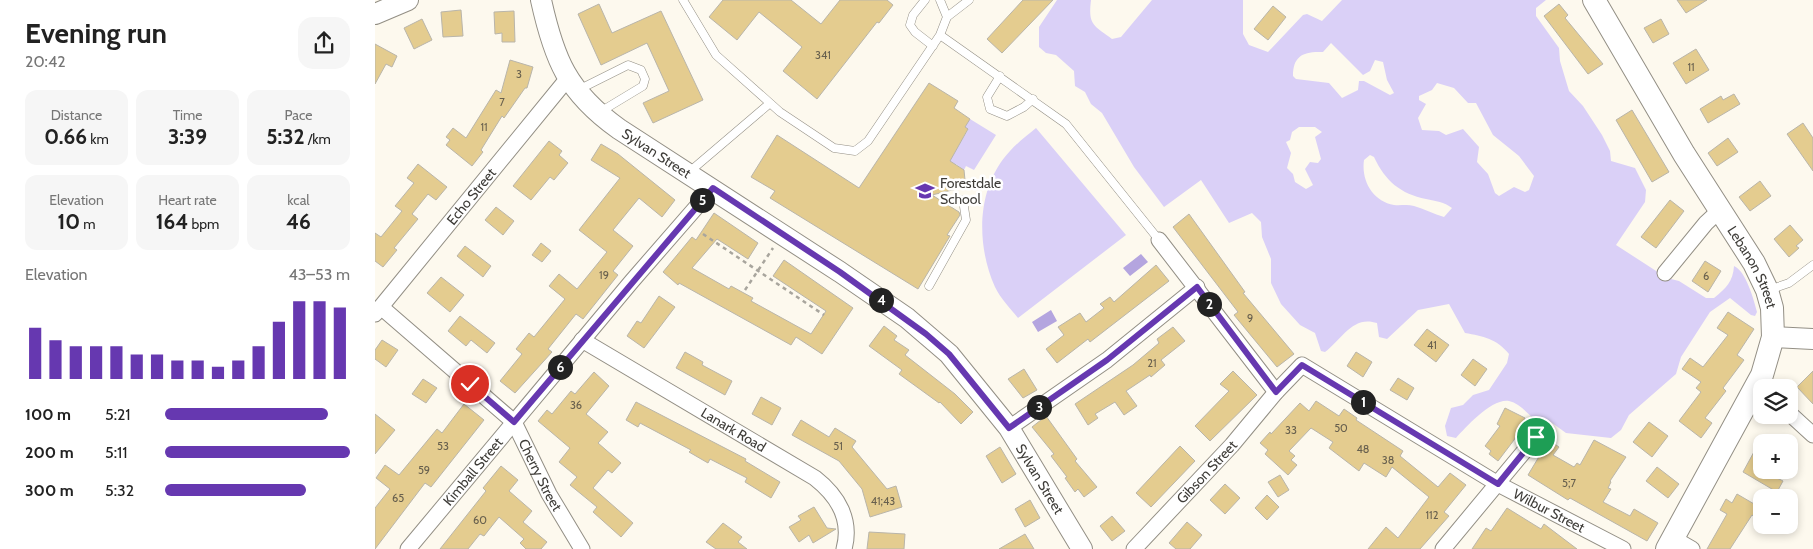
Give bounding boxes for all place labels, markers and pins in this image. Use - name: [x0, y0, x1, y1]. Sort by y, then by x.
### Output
- place label: Forestdale School: [940, 174, 1001, 208]
- school or university icon: Forestdale School: [914, 180, 936, 202]
- pin: 5: [689, 188, 715, 212]
- pin: 4: [869, 288, 893, 312]
- pin: 2: [1197, 292, 1221, 316]
- pin: 6: [547, 354, 573, 380]
- pin: [449, 363, 491, 405]
- pin: 1: [1351, 390, 1375, 414]
- pin: 3: [1027, 394, 1051, 420]
- pin: [1515, 416, 1557, 458]

